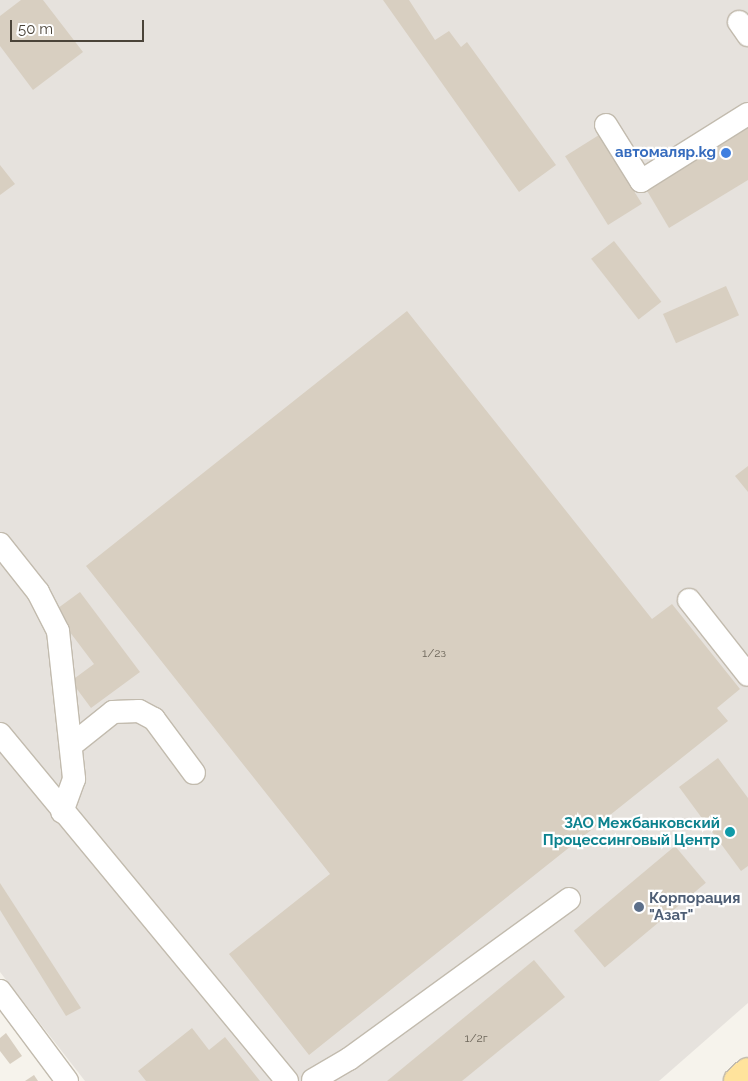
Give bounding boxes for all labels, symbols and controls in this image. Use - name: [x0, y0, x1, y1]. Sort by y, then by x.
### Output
- scale bar: [12, 10, 146, 42]
- text: 50 m: [18, 20, 53, 38]
- place label: автомаляр.kg: [615, 144, 716, 162]
- marker: автомаляр.kg: [720, 147, 732, 159]
- house number: 1/2з: [422, 647, 446, 661]
- place label: ЗАО Межбанковский Процессинговый Центр: [543, 814, 720, 849]
- marker: ЗАО Межбанковский Процессинговый Центр: [724, 826, 736, 838]
- place label: Корпорация "Азат": [649, 889, 740, 924]
- marker: Корпорация "Азат": [633, 901, 645, 913]
- house number: 1/2г: [464, 1032, 488, 1046]

